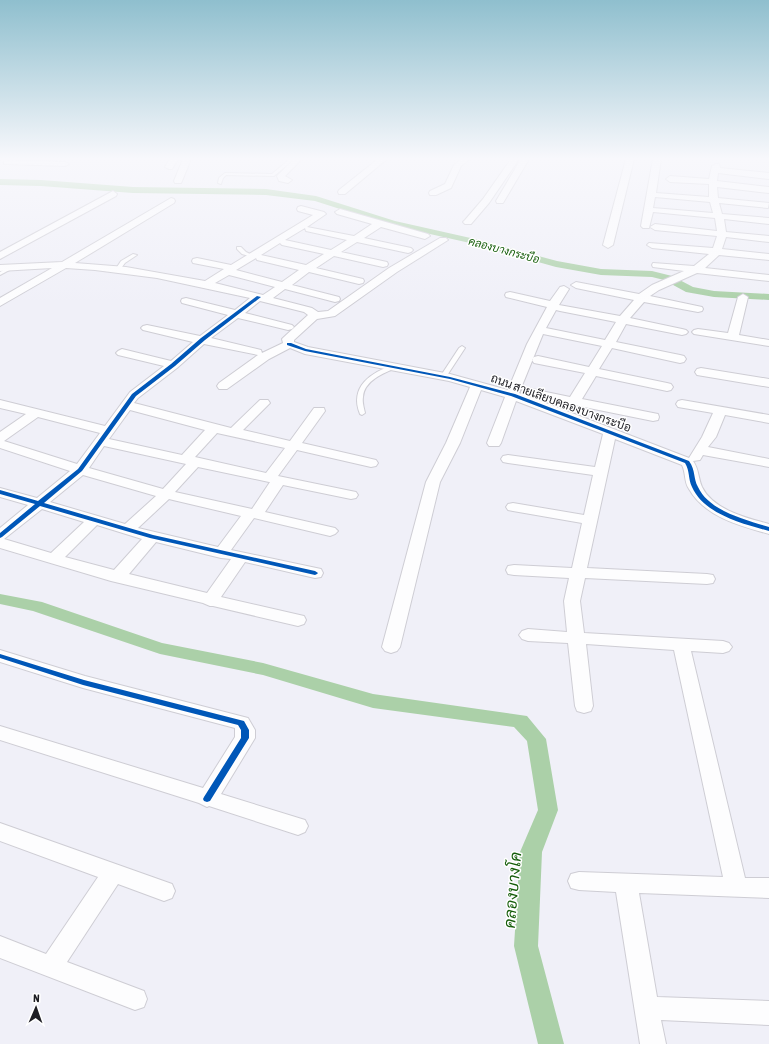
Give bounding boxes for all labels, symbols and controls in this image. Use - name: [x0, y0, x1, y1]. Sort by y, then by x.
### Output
- water label: คลองบางกระบือ: [467, 233, 541, 265]
- street label: ถนน สายเลียบคลองบางกระบือ: [489, 370, 633, 435]
- water label: คลองบางโค: [498, 851, 524, 929]
- north arrow: [16, 988, 56, 1028]
- text: N: [33, 992, 40, 1004]

